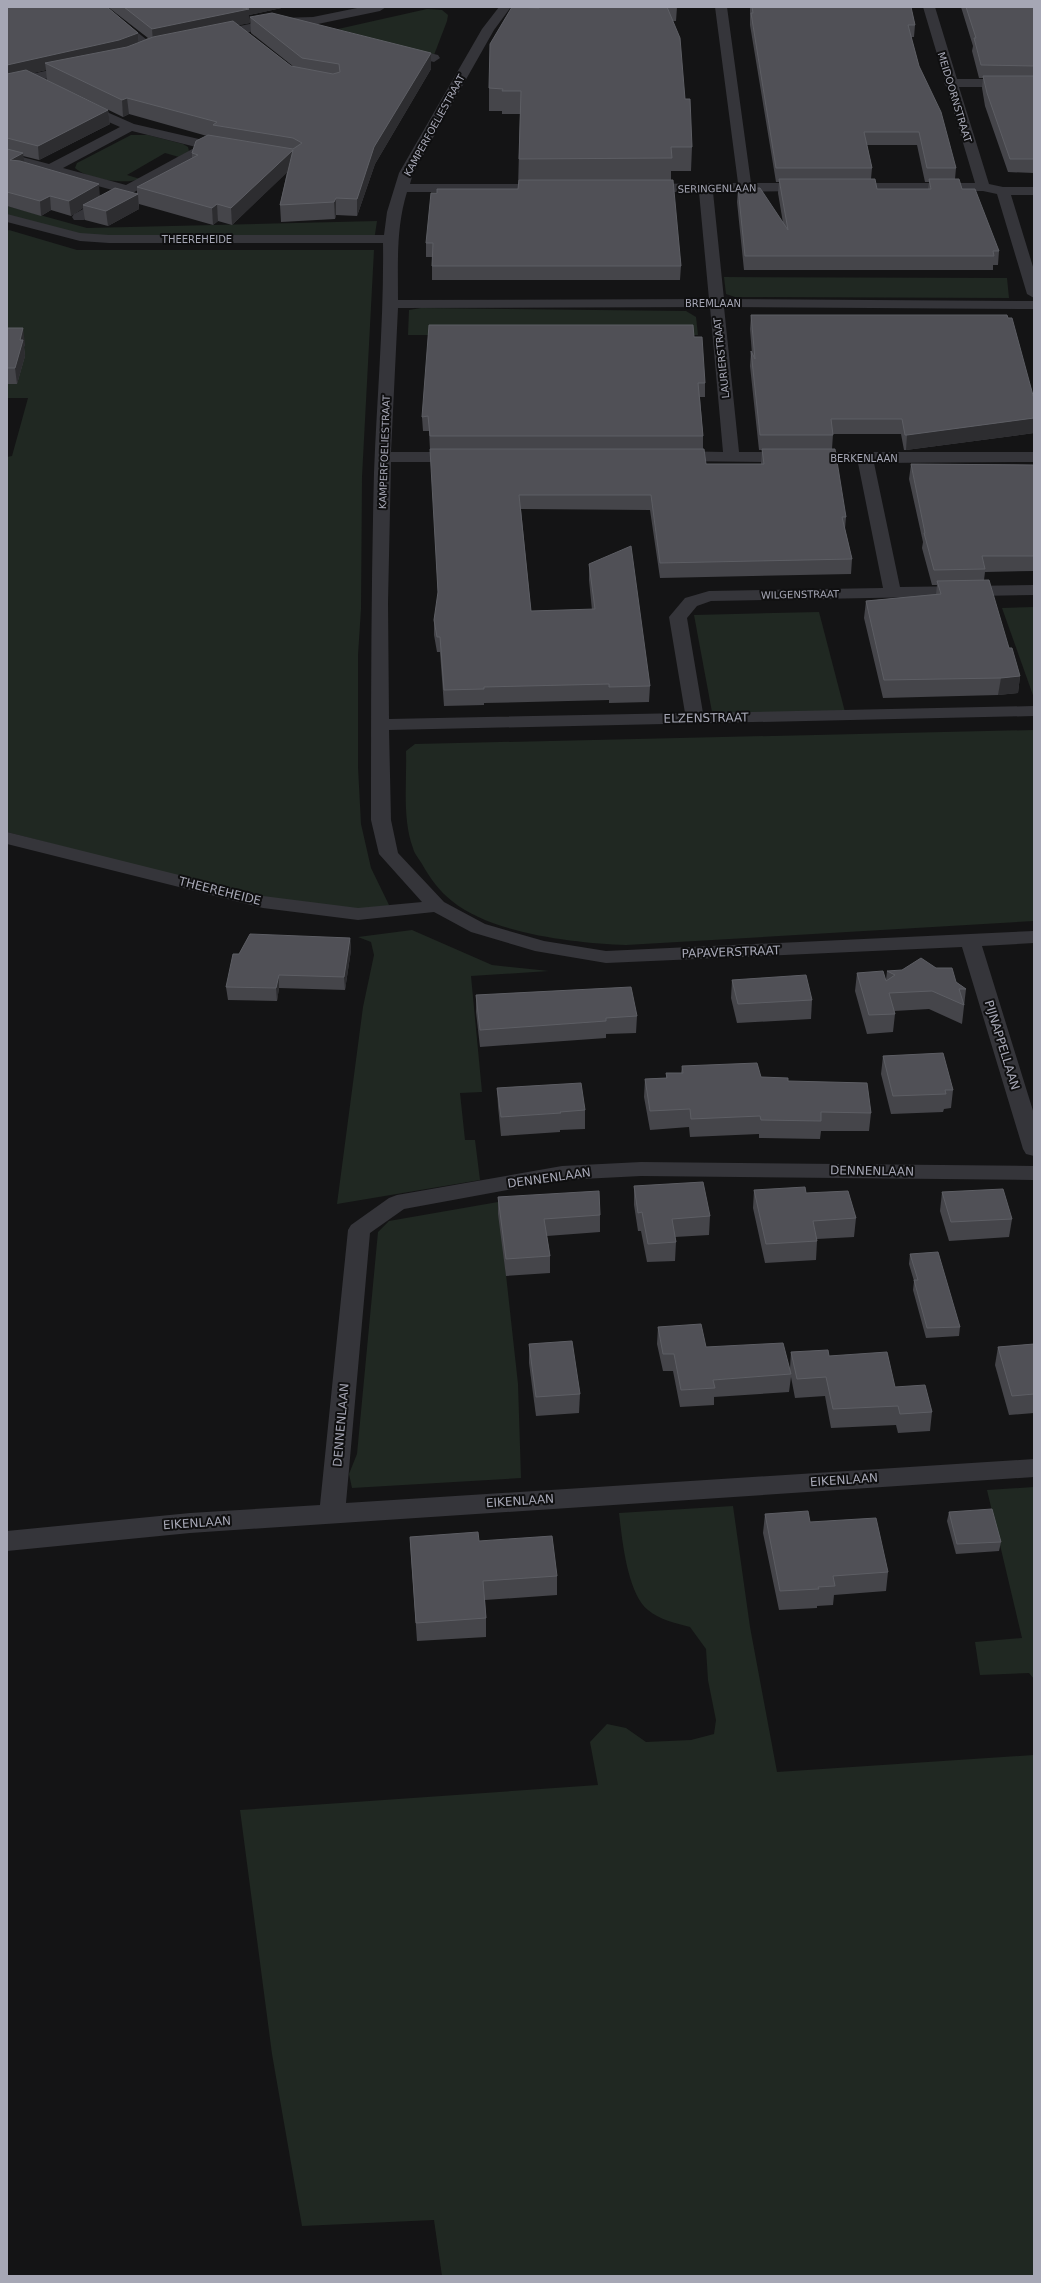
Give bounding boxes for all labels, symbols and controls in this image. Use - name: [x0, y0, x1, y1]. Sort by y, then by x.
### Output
- street label: MEIDOORNSTRAAT: [936, 51, 974, 145]
- street label: KAMPERFOELIESTRAAT: [402, 72, 467, 178]
- street label: SERINGENLAAN: [677, 182, 757, 195]
- street label: THEEREHEIDE: [161, 234, 232, 245]
- street label: BREMLAAN: [685, 298, 741, 309]
- street label: LAURIERSTRAAT: [712, 316, 731, 399]
- street label: KAMPERFOELIESTRAAT: [377, 394, 392, 509]
- street label: BERKENLAAN: [830, 453, 898, 464]
- street label: WILGENSTRAAT: [761, 588, 840, 601]
- street label: ELZENSTRAAT: [663, 710, 749, 726]
- street label: THEEREHEIDE: [176, 874, 263, 908]
- street label: PAPAVERSTRAAT: [681, 943, 781, 961]
- street label: PIJNAPPELLAAN: [982, 999, 1022, 1091]
- street label: DENNENLAAN: [830, 1163, 914, 1179]
- street label: DENNENLAAN: [506, 1165, 592, 1191]
- street label: DENNENLAAN: [330, 1383, 352, 1467]
- street label: EIKENLAAN: [809, 1471, 879, 1489]
- street label: EIKENLAAN: [485, 1492, 555, 1510]
- street label: EIKENLAAN: [162, 1514, 232, 1532]

